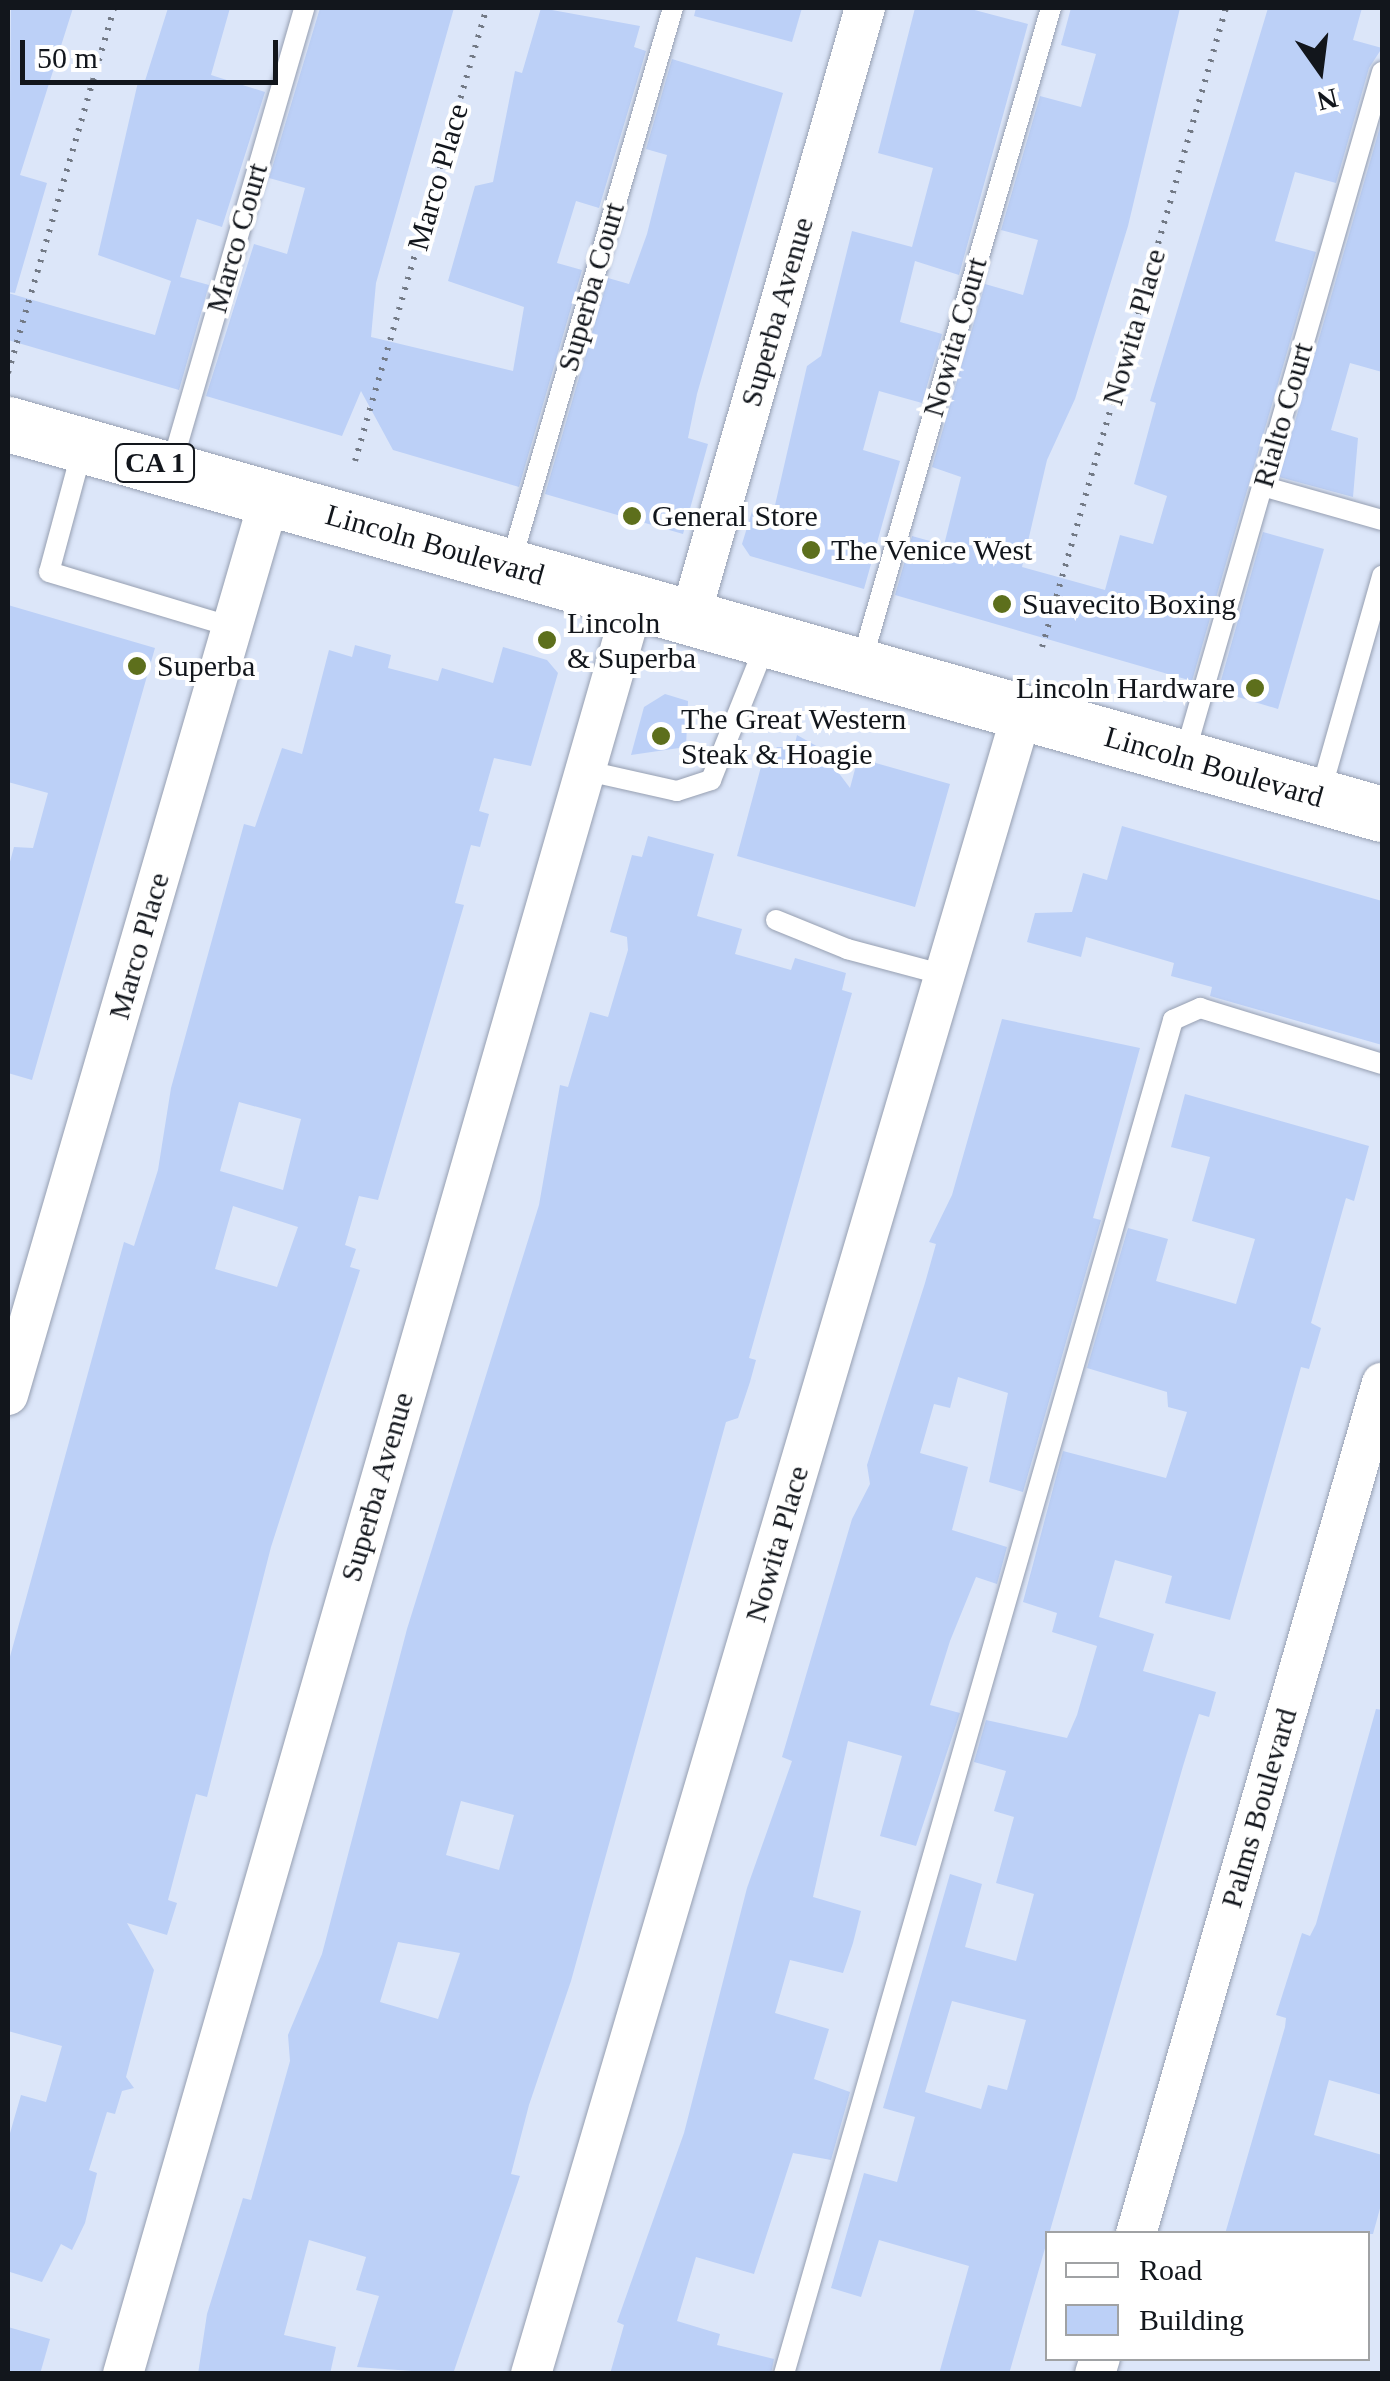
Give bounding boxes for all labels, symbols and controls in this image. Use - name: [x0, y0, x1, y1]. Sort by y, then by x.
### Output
- scale bar: [25, 20, 282, 82]
- north arrow: [1270, 20, 1370, 120]
- text: 50 m: [37, 41, 98, 74]
- text: N: [1314, 82, 1341, 117]
- street label: Marco Place: [400, 100, 476, 254]
- street label: Marco Court: [198, 159, 276, 317]
- street label: Superba Court: [550, 198, 632, 376]
- street label: Superba Avenue: [733, 212, 821, 412]
- street label: Nowita Place: [1095, 245, 1173, 409]
- street label: Nowita Court: [915, 253, 995, 421]
- street label: Rialto Court: [1245, 338, 1321, 492]
- road number: CA 1: [112, 440, 198, 486]
- street label: Lincoln Boulevard: [322, 497, 548, 593]
- place label: General Store: [652, 498, 818, 534]
- marker: General Store: [621, 505, 643, 527]
- place label: The Venice West: [831, 532, 1034, 568]
- marker: The Venice West: [800, 539, 822, 561]
- place label: Suavecito Boxing: [1022, 586, 1236, 622]
- marker: Suavecito Boxing: [991, 593, 1013, 615]
- place label: Lincoln & Superba: [567, 605, 696, 676]
- marker: Lincoln & Superba: [536, 629, 558, 651]
- place label: Superba: [157, 648, 255, 684]
- marker: Superba: [126, 655, 148, 677]
- place label: Lincoln Hardware: [1016, 670, 1235, 706]
- marker: Lincoln Hardware: [1244, 677, 1266, 699]
- place label: The Great Western Steak & Hoagie: [681, 701, 907, 772]
- street label: Lincoln Boulevard: [1101, 719, 1327, 815]
- marker: The Great Western Steak & Hoagie: [650, 725, 672, 747]
- street label: Marco Place: [101, 869, 177, 1023]
- street label: Superba Avenue: [333, 1387, 421, 1587]
- street label: Nowita Place: [738, 1462, 816, 1626]
- street label: Palms Boulevard: [1213, 1704, 1305, 1912]
- legend: [1045, 2231, 1370, 2361]
- text: Road: [1139, 2253, 1202, 2286]
- text: Building: [1139, 2303, 1244, 2336]

